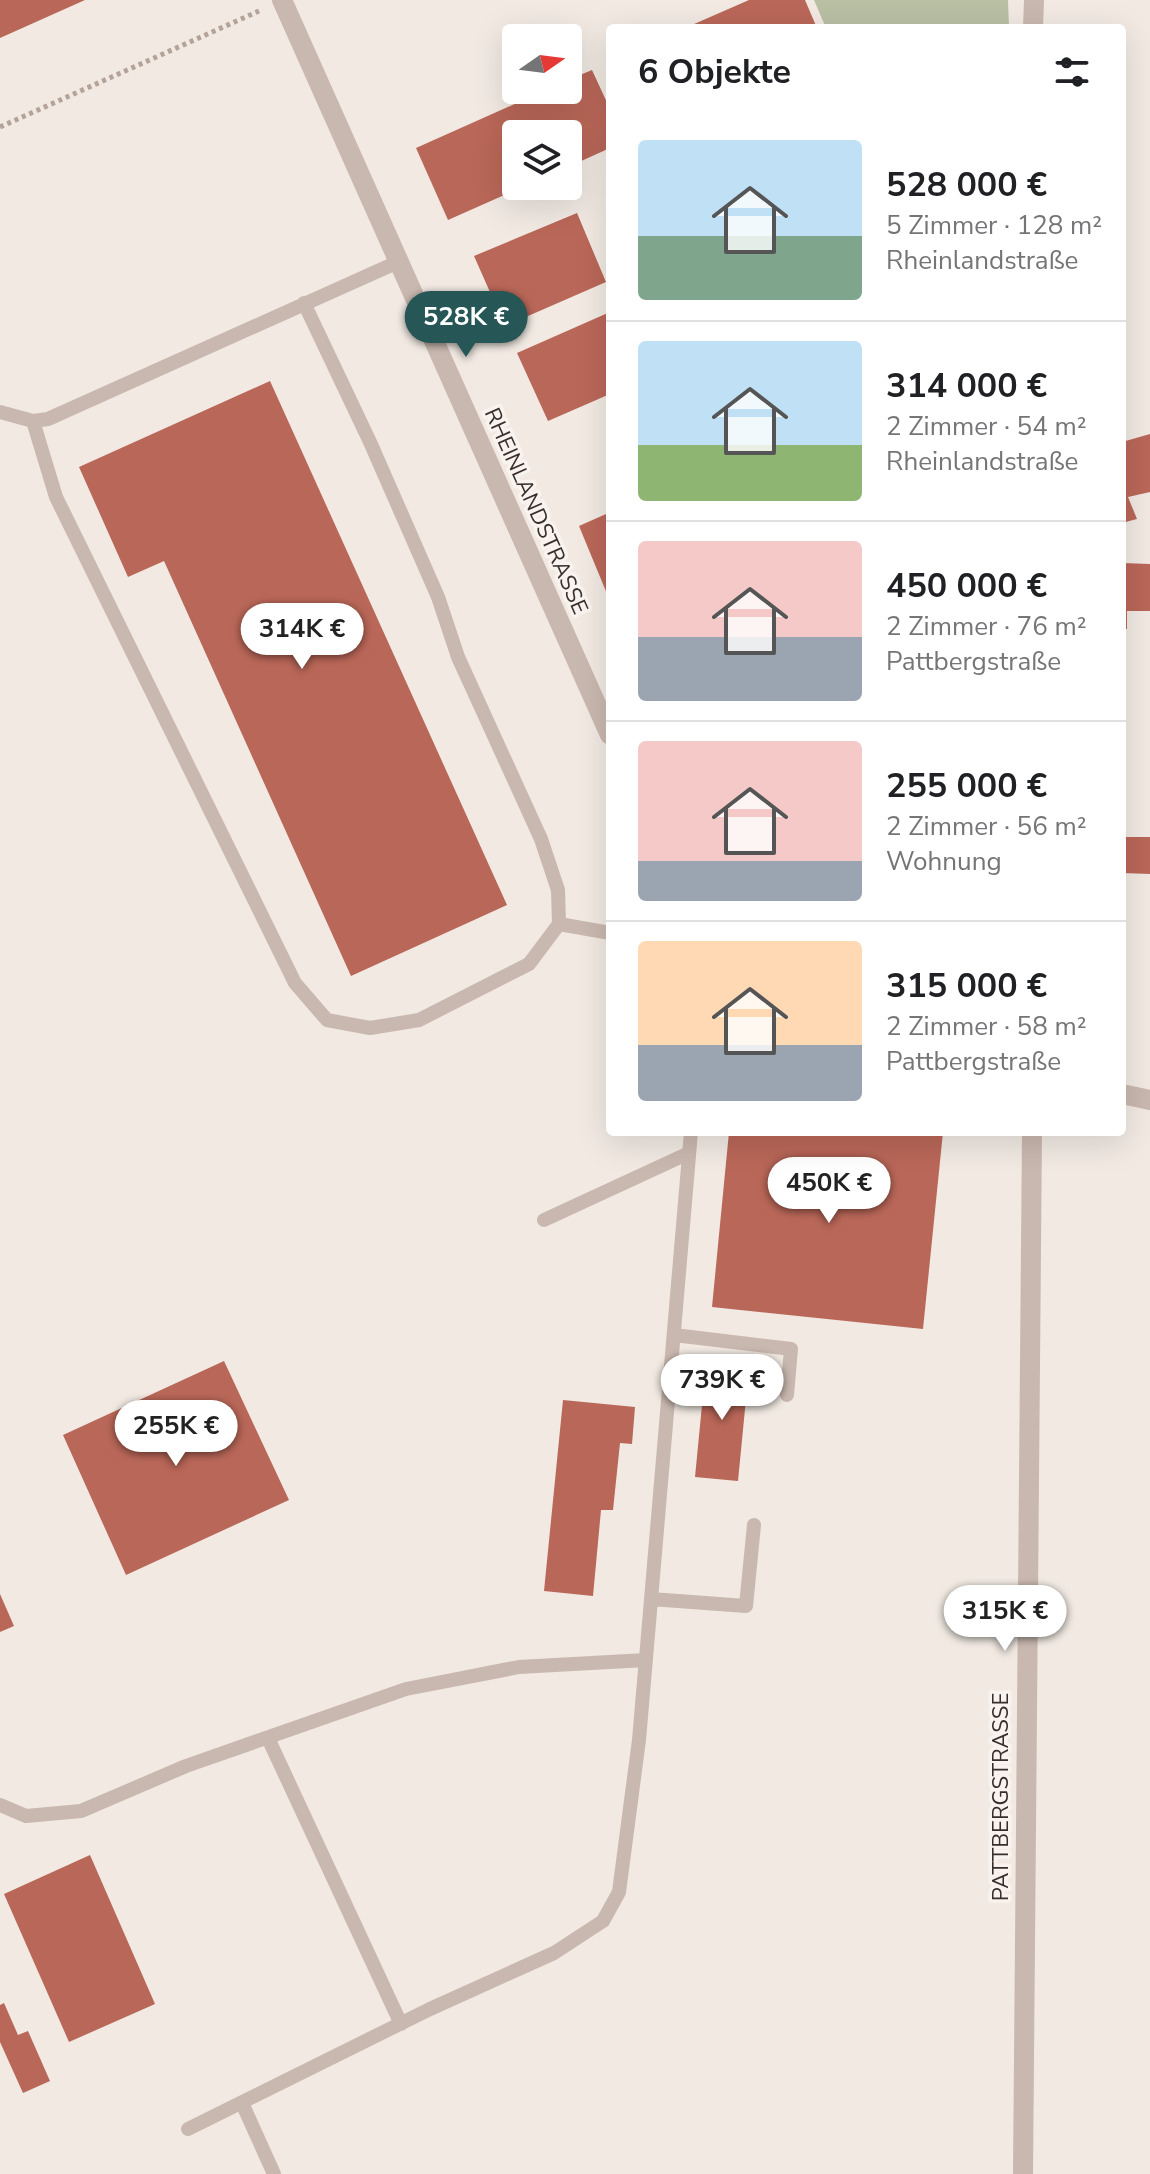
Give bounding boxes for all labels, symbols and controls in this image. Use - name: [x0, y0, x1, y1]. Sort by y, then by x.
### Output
- north arrow: [502, 24, 582, 104]
- map controls: [502, 24, 582, 200]
- text: 6 Objekte: [638, 49, 791, 95]
- icon: filters: [1050, 50, 1094, 94]
- button: layers: [502, 120, 582, 200]
- text: 528 000 €: [886, 162, 1047, 208]
- icon: home: [702, 172, 798, 268]
- text: 5 Zimmer · 128 m²: [886, 208, 1102, 243]
- text: Rheinlandstraße: [886, 243, 1078, 278]
- pin: 528K €: [401, 291, 531, 359]
- text: 528K €: [423, 299, 509, 334]
- text: 314 000 €: [886, 363, 1047, 409]
- icon: home: [702, 373, 798, 469]
- street label: RHEINLANDSTRASSE: [477, 403, 595, 619]
- text: 2 Zimmer · 54 m²: [886, 409, 1087, 444]
- text: Rheinlandstraße: [886, 444, 1078, 479]
- text: 450 000 €: [886, 563, 1047, 609]
- icon: home: [702, 573, 798, 669]
- pin: 314K €: [237, 603, 367, 671]
- text: 2 Zimmer · 76 m²: [886, 609, 1087, 644]
- text: 314K €: [259, 611, 345, 646]
- text: Pattbergstraße: [886, 644, 1061, 679]
- text: 255 000 €: [886, 763, 1047, 809]
- icon: home: [702, 773, 798, 869]
- text: 2 Zimmer · 56 m²: [886, 809, 1087, 844]
- text: Wohnung: [886, 844, 1002, 879]
- text: 315 000 €: [886, 963, 1047, 1009]
- icon: home: [702, 973, 798, 1069]
- text: 2 Zimmer · 58 m²: [886, 1009, 1087, 1044]
- text: Pattbergstraße: [886, 1044, 1061, 1079]
- pin: 450K €: [764, 1157, 894, 1225]
- text: 450K €: [786, 1165, 872, 1200]
- pin: 739K €: [657, 1354, 787, 1422]
- text: 739K €: [679, 1362, 765, 1397]
- pin: 255K €: [111, 1400, 241, 1468]
- text: 255K €: [133, 1408, 219, 1443]
- pin: 315K €: [940, 1585, 1070, 1653]
- text: 315K €: [962, 1593, 1048, 1628]
- street label: PATTBERGSTRASSE: [986, 1693, 1016, 1901]

